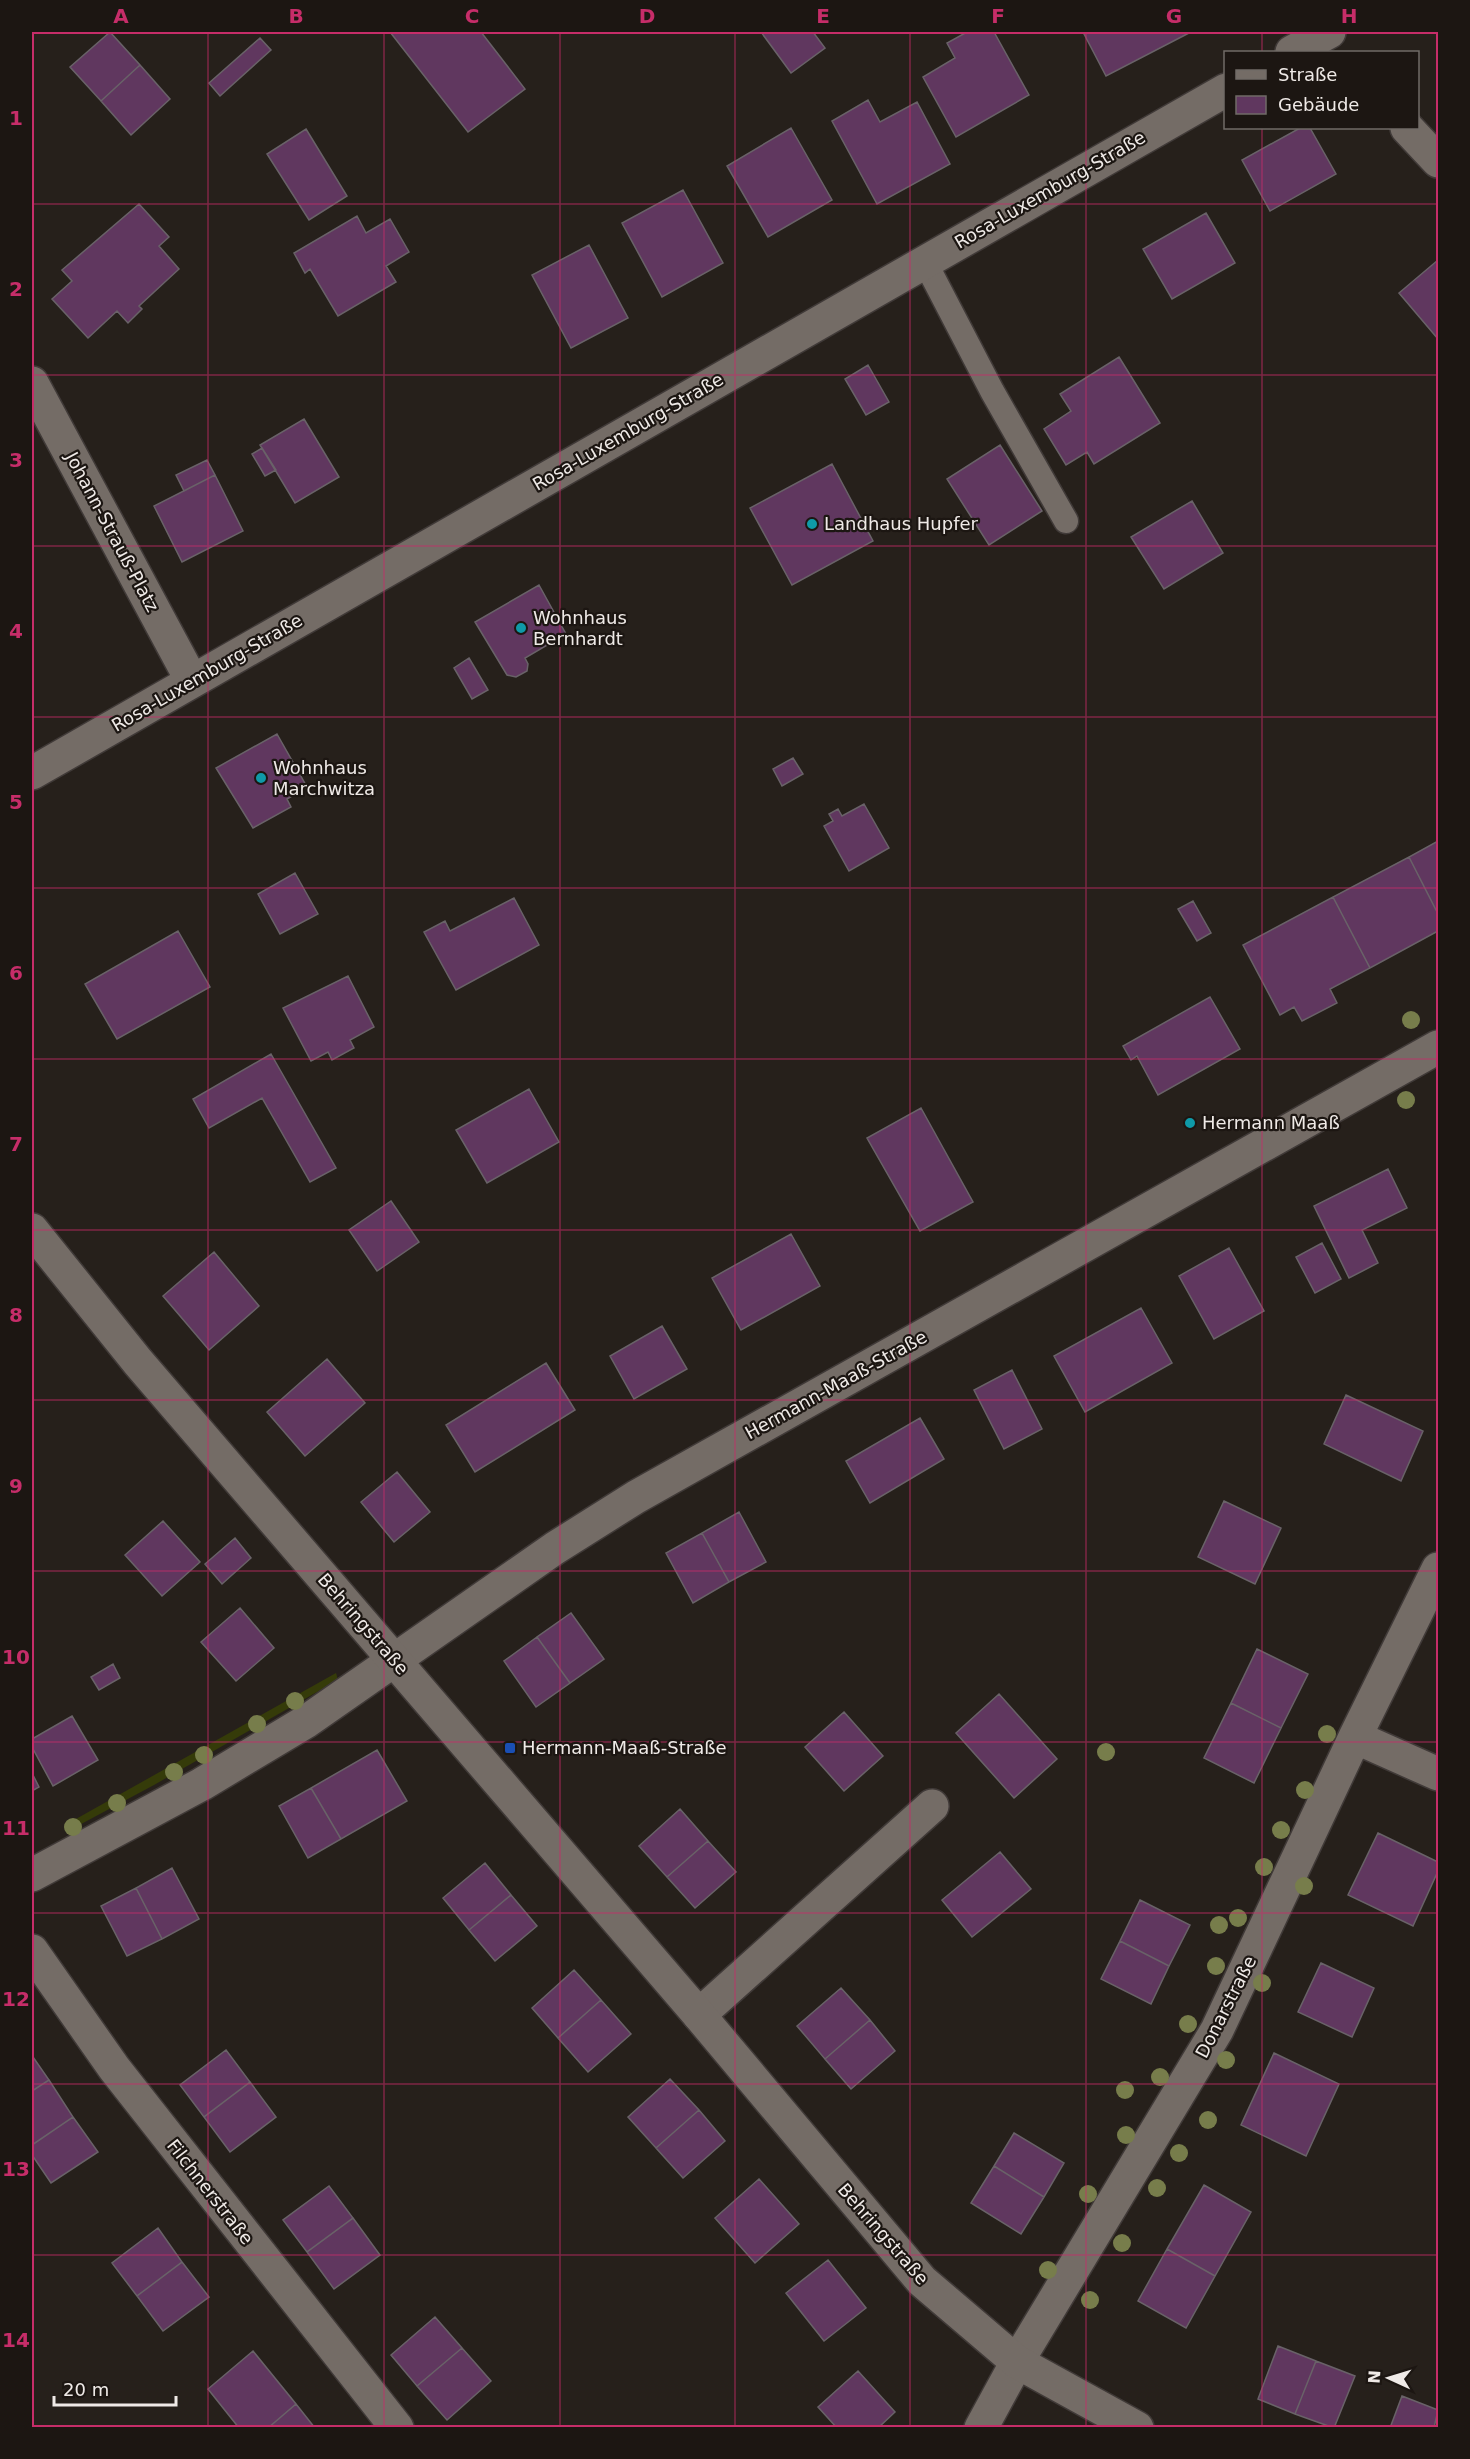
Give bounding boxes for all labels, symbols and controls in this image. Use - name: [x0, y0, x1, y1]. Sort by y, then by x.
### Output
- text: A: [113, 4, 129, 28]
- text: B: [288, 4, 304, 28]
- text: C: [465, 4, 479, 28]
- text: D: [639, 4, 655, 28]
- text: E: [816, 4, 830, 28]
- text: F: [991, 4, 1005, 28]
- text: G: [1166, 4, 1182, 28]
- text: H: [1341, 4, 1357, 28]
- legend: [1224, 51, 1419, 129]
- text: Straße: [1278, 64, 1337, 85]
- text: Gebäude: [1278, 94, 1359, 115]
- text: 1: [9, 106, 23, 130]
- street label: Rosa-Luxemburg-Straße: [951, 126, 1149, 253]
- text: 2: [9, 277, 23, 301]
- street label: Rosa-Luxemburg-Straße: [529, 368, 727, 495]
- street label: Johann-Strauß-Platz: [61, 447, 163, 615]
- text: 3: [9, 448, 23, 472]
- place label: Landhaus Hupfer: [824, 513, 979, 534]
- marker: Landhaus Hupfer: [805, 517, 819, 531]
- place label: Wohnhaus Bernhardt: [533, 607, 627, 649]
- street label: Rosa-Luxemburg-Straße: [108, 609, 306, 736]
- text: 4: [9, 619, 23, 643]
- marker: Wohnhaus Bernhardt: [514, 621, 528, 635]
- place label: Wohnhaus Marchwitza: [273, 757, 375, 799]
- marker: Wohnhaus Marchwitza: [254, 771, 268, 785]
- text: 5: [9, 790, 23, 814]
- text: 6: [9, 961, 23, 985]
- place label: Hermann Maaß: [1202, 1112, 1340, 1133]
- marker: Hermann Maaß: [1183, 1116, 1197, 1130]
- text: 7: [9, 1132, 23, 1156]
- text: 8: [9, 1303, 23, 1327]
- street label: Hermann-Maaß-Straße: [741, 1326, 930, 1443]
- text: 9: [9, 1474, 23, 1498]
- street label: Behringstraße: [314, 1569, 413, 1679]
- text: 10: [2, 1645, 30, 1669]
- place label: Hermann-Maaß-Straße: [522, 1737, 727, 1758]
- marker: Hermann-Maaß-Straße: [503, 1741, 517, 1755]
- text: 11: [2, 1816, 30, 1840]
- street label: Donarstraße: [1191, 1952, 1260, 2061]
- text: 12: [2, 1987, 30, 2011]
- street label: Filchnerstraße: [163, 2135, 258, 2248]
- text: 13: [2, 2157, 30, 2181]
- street label: Behringstraße: [834, 2179, 933, 2289]
- text: 14: [2, 2328, 30, 2352]
- north arrow: [1359, 2348, 1419, 2408]
- scale bar: [54, 2369, 176, 2407]
- text: N: [1365, 2370, 1384, 2384]
- text: 20 m: [63, 2379, 109, 2400]

